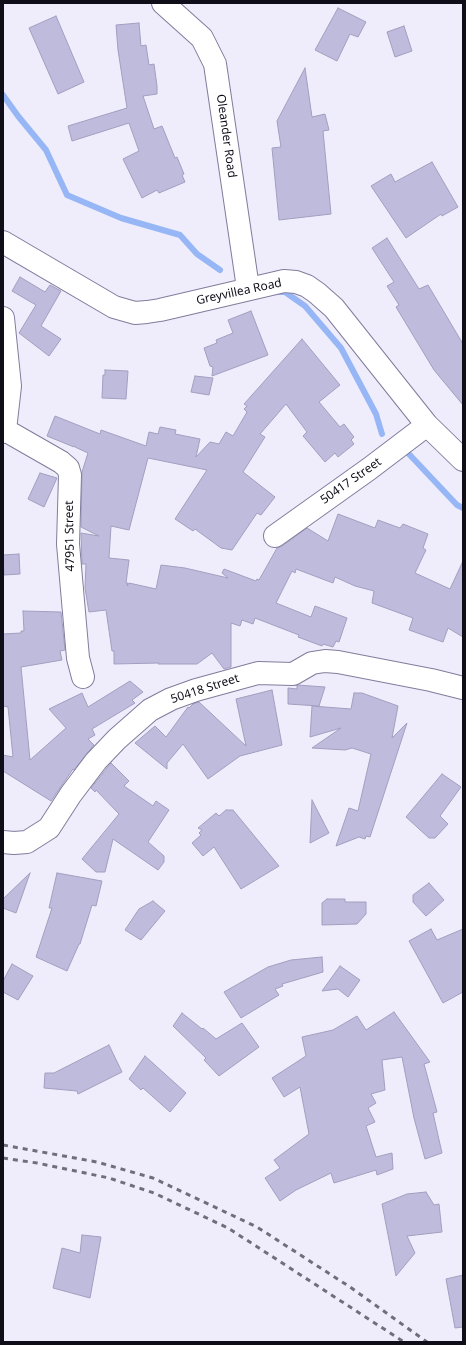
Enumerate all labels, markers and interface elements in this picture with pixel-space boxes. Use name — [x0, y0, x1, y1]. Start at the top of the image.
street label: Oleander Road — [213, 93, 239, 179]
street label: Greyvillea Road — [195, 276, 283, 308]
street label: 50417 Street — [318, 455, 384, 507]
street label: 47951 Street — [62, 500, 78, 572]
street label: 50418 Street — [169, 671, 241, 707]

